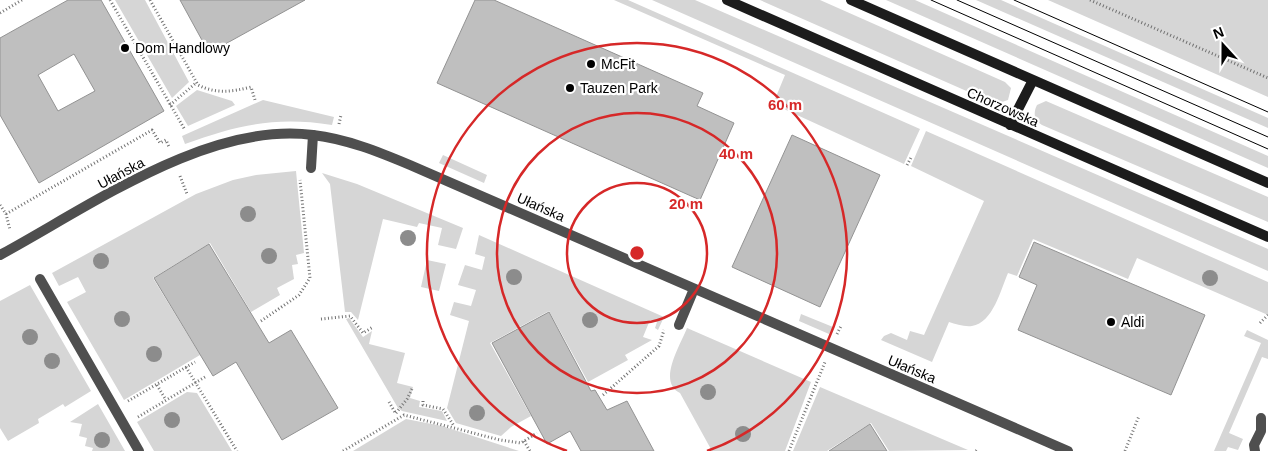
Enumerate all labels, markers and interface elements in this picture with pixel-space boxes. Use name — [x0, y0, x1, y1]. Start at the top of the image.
north arrow — [1198, 20, 1248, 70]
text: N — [1211, 24, 1226, 42]
place label: Dom Handlowy — [135, 40, 230, 56]
marker: Dom Handlowy — [119, 42, 131, 54]
place label: McFit — [601, 56, 635, 72]
marker: McFit — [585, 58, 597, 70]
place label: Tauzen Park — [580, 80, 659, 96]
marker: Tauzen Park — [564, 82, 576, 94]
street label: Chorzowska — [965, 84, 1042, 130]
text: 60 m — [768, 96, 802, 113]
text: 40 m — [719, 145, 753, 162]
street label: Ułańska — [95, 154, 147, 192]
street label: Ułańska — [515, 189, 568, 225]
text: 20 m — [669, 195, 703, 212]
centre of rings — [628, 244, 646, 262]
place label: Aldi — [1121, 314, 1144, 330]
marker: Aldi — [1105, 316, 1117, 328]
street label: Ułańska — [886, 352, 939, 386]

